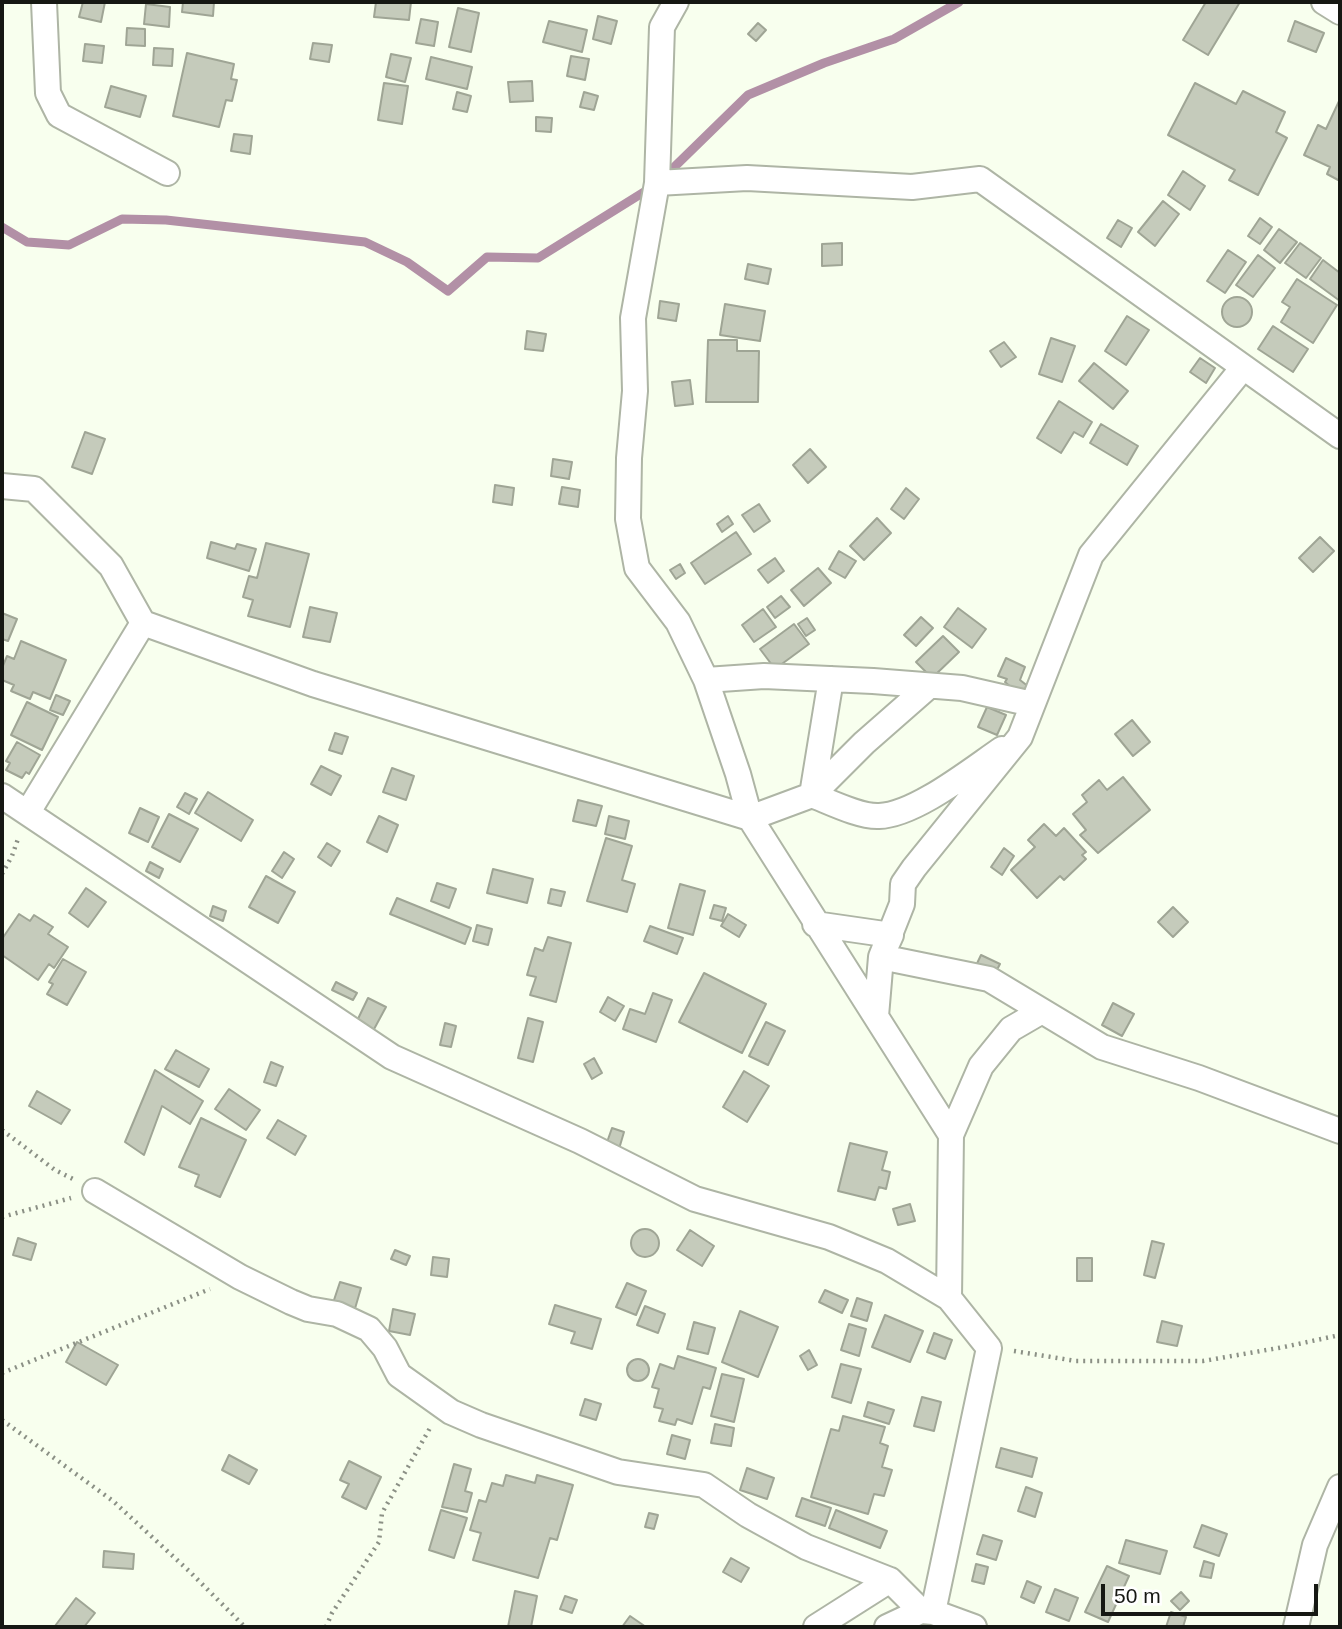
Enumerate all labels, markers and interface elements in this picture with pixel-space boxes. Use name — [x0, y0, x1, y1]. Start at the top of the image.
scale bar — [1104, 1570, 1321, 1614]
text: 50 m — [1114, 1584, 1161, 1607]

